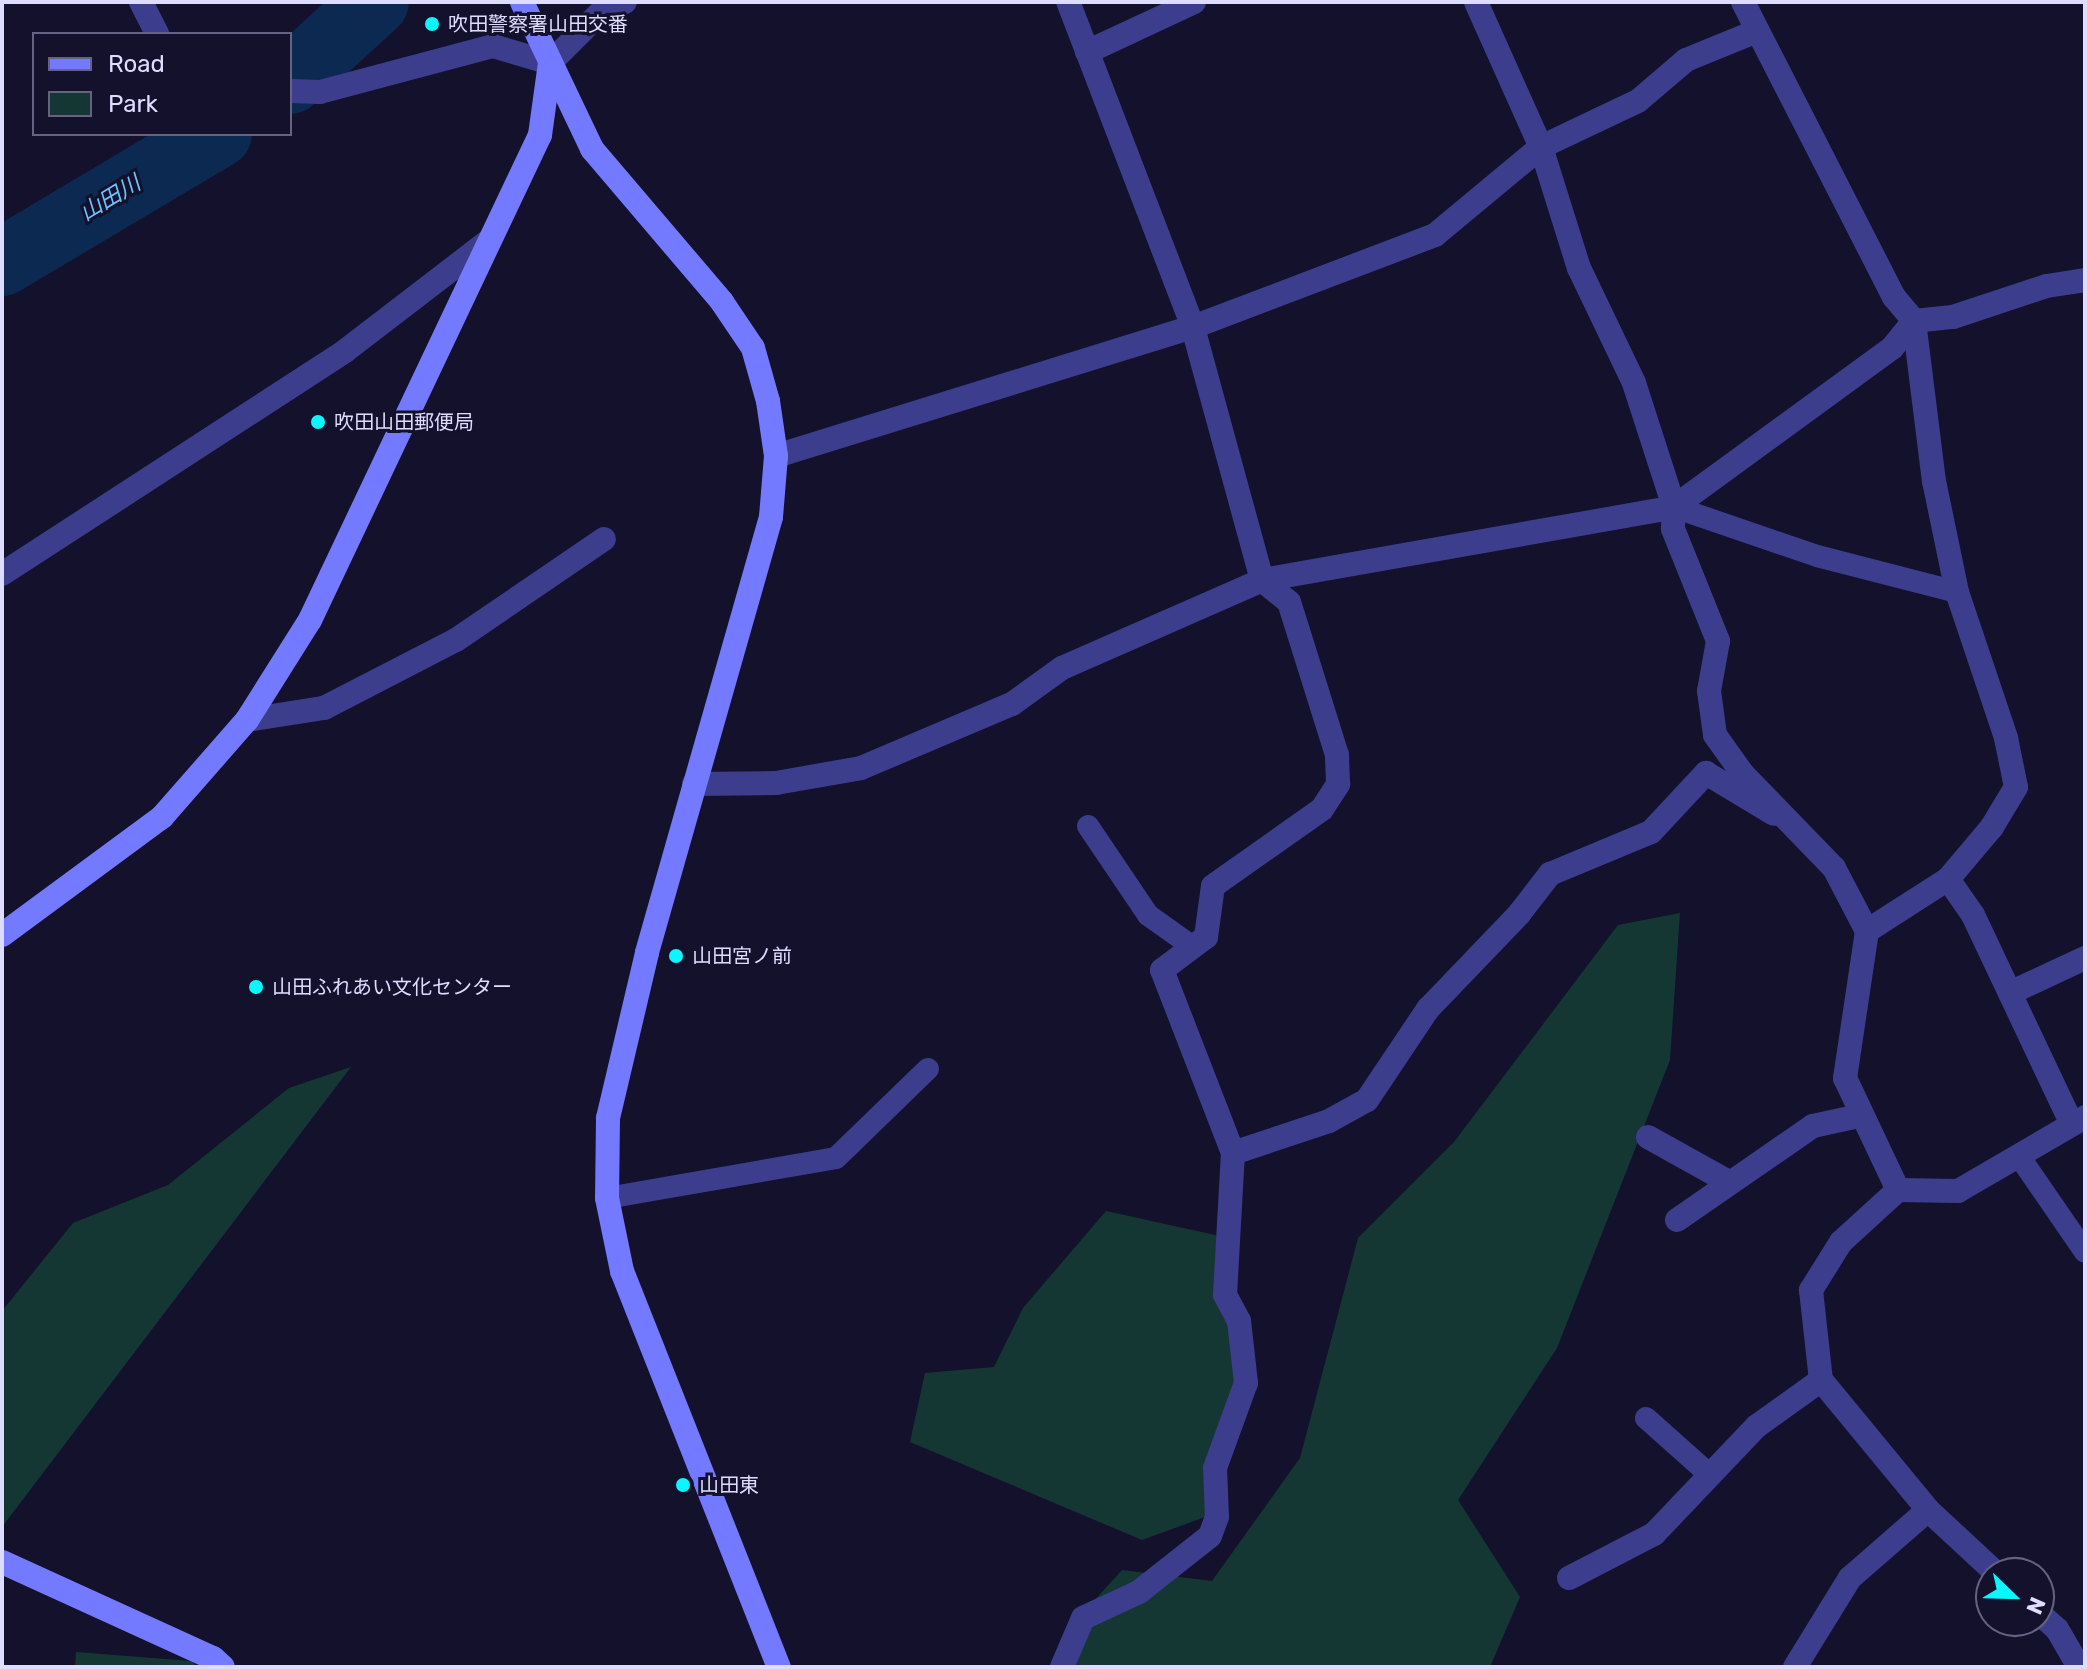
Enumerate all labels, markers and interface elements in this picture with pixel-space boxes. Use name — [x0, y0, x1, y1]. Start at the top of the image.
place label: 吹田警察署山田交番 — [448, 12, 628, 36]
marker: 吹田警察署山田交番 — [423, 15, 441, 33]
legend — [32, 32, 292, 136]
text: Road — [108, 50, 165, 78]
text: Park — [108, 90, 158, 118]
water label: 山田川 — [75, 170, 145, 226]
place label: 吹田山田郵便局 — [334, 410, 474, 434]
marker: 吹田山田郵便局 — [309, 413, 327, 431]
place label: 山田宮ノ前 — [692, 944, 792, 968]
marker: 山田宮ノ前 — [667, 947, 685, 965]
place label: 山田ふれあい文化センター — [272, 975, 512, 999]
marker: 山田ふれあい文化センター — [247, 978, 265, 996]
place label: 山田東 — [699, 1473, 759, 1497]
marker: 山田東 — [674, 1476, 692, 1494]
north arrow — [1975, 1557, 2055, 1637]
text: N — [2020, 1593, 2051, 1618]

